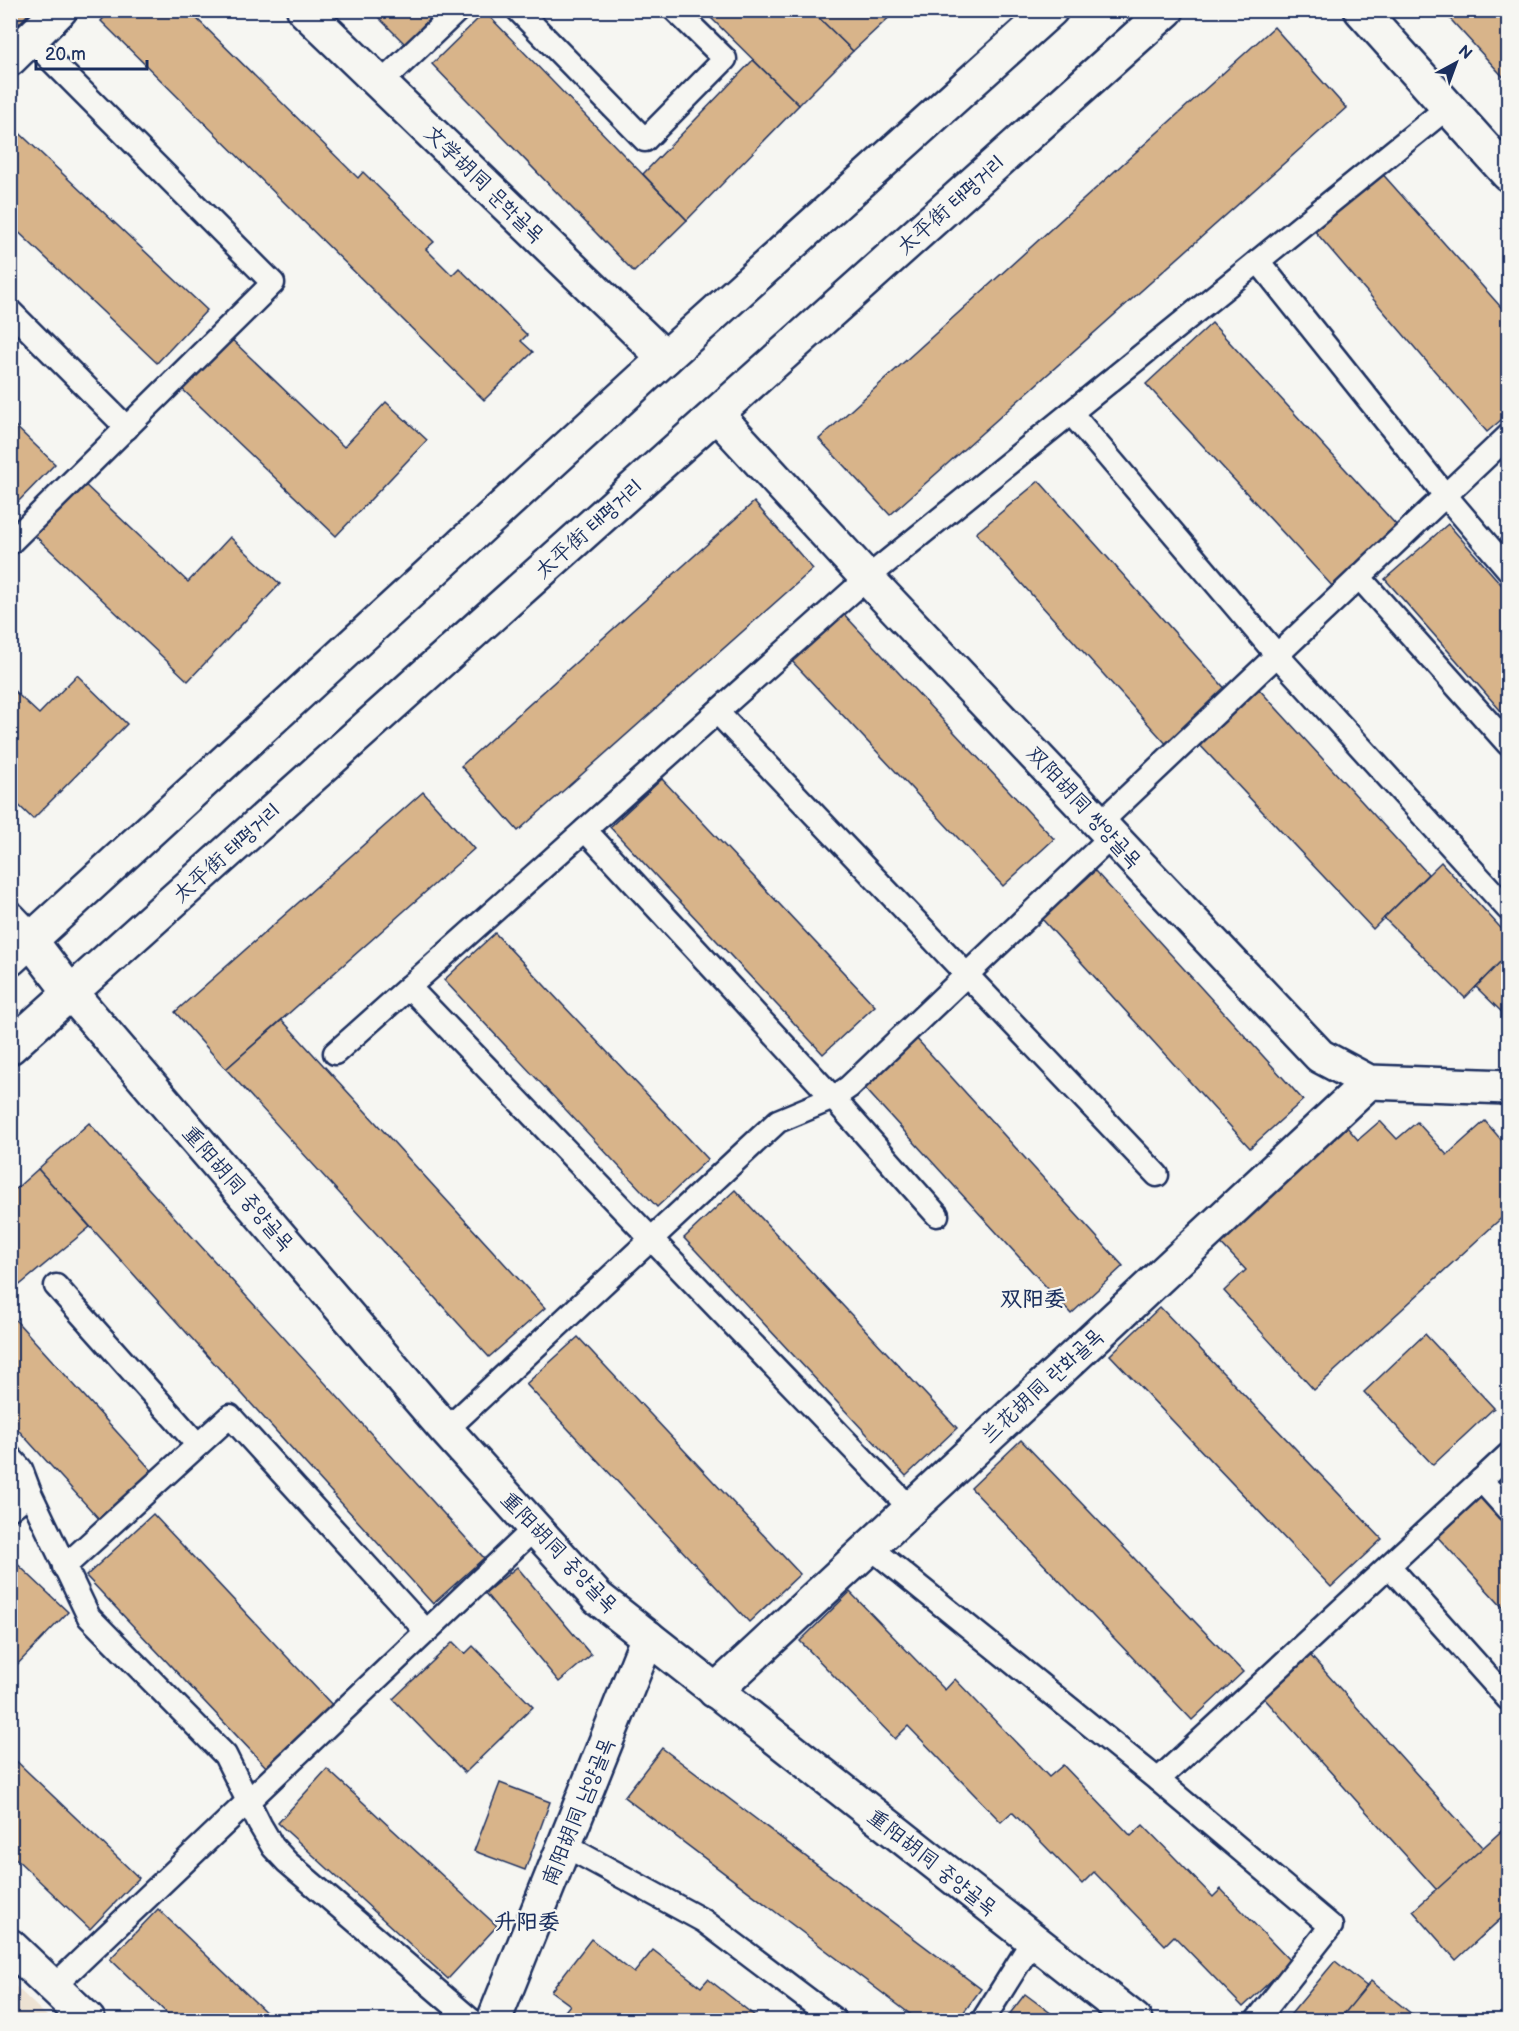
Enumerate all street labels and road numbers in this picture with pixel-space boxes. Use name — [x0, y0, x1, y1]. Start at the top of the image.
street label: 文学胡同 문학골목 — [419, 120, 549, 248]
street label: 太平街 태평거리 — [892, 150, 1010, 260]
street label: 太平街 태평거리 — [530, 474, 648, 584]
street label: 双阳胡同 쌍양골목 — [1021, 741, 1147, 873]
street label: 太平街 태평거리 — [168, 798, 286, 908]
street label: 重阳胡同 중양골목 — [177, 1120, 299, 1256]
street label: 兰花胡同 란화골목 — [976, 1323, 1108, 1449]
street label: 重阳胡同 중양골목 — [495, 1487, 623, 1617]
street label: 南阳胡同 남양골목 — [537, 1734, 619, 1890]
street label: 重阳胡同 중양골목 — [862, 1804, 1002, 1920]

